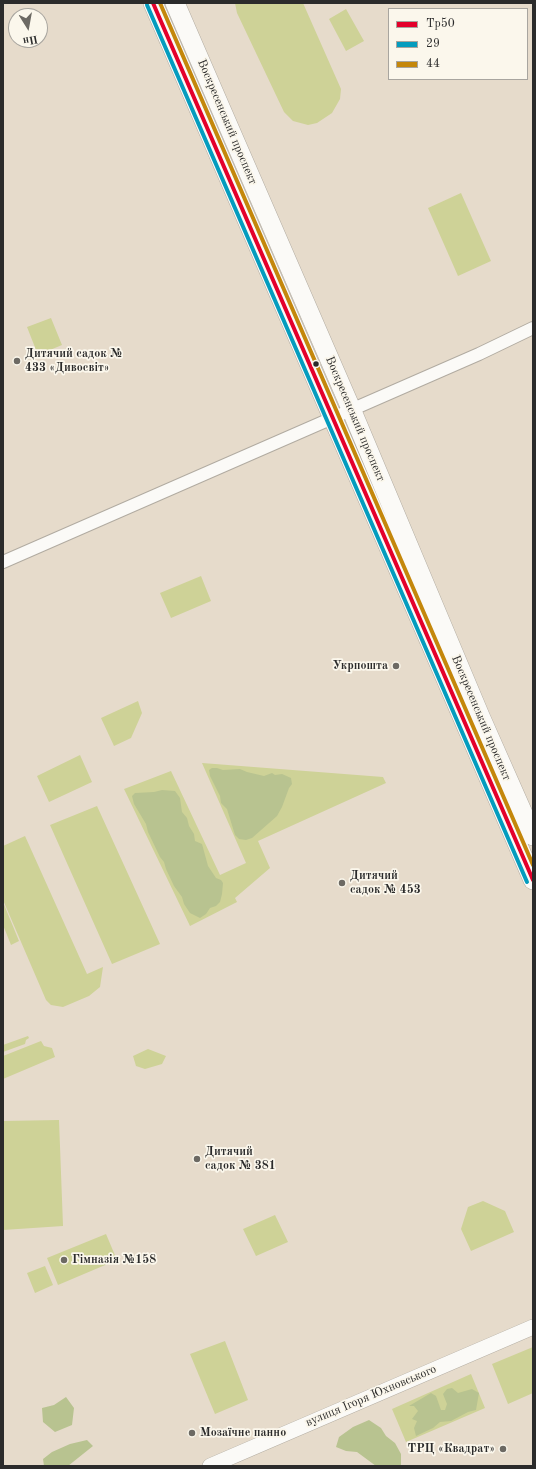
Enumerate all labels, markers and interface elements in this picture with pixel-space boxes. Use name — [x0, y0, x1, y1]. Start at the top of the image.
north arrow — [8, 8, 48, 48]
legend — [388, 8, 528, 80]
text: Тр50 — [426, 18, 455, 30]
text: Пн — [22, 32, 39, 46]
text: 29 — [426, 38, 440, 50]
street label: Воскресенський проспект — [194, 57, 260, 187]
text: 44 — [426, 58, 440, 70]
place label: Дитячий садок № 433 «Дивосвіт» — [25, 347, 123, 375]
street label: Воскресенський проспект — [322, 354, 388, 484]
marker: Дитячий садок № 433 «Дивосвіт» — [12, 356, 22, 366]
unlabelled marker — [311, 359, 321, 369]
street label: Воскресенський проспект — [448, 653, 514, 783]
place label: Укрпошта — [333, 659, 388, 673]
marker: Укрпошта — [391, 661, 401, 671]
place label: Дитячий садок № 453 — [350, 869, 421, 897]
marker: Дитячий садок № 453 — [337, 878, 347, 888]
place label: Дитячий садок № 381 — [205, 1145, 276, 1173]
marker: Дитячий садок № 381 — [192, 1154, 202, 1164]
place label: Гімназія №158 — [72, 1253, 156, 1267]
marker: Гімназія №158 — [59, 1255, 69, 1265]
street label: вулиця Ігоря Юхновського — [304, 1362, 438, 1430]
place label: Мозаїчне панно — [200, 1426, 286, 1440]
marker: Мозаїчне панно — [187, 1428, 197, 1438]
place label: ТРЦ «Квадрат» — [408, 1442, 495, 1456]
marker: ТРЦ «Квадрат» — [498, 1444, 508, 1454]

